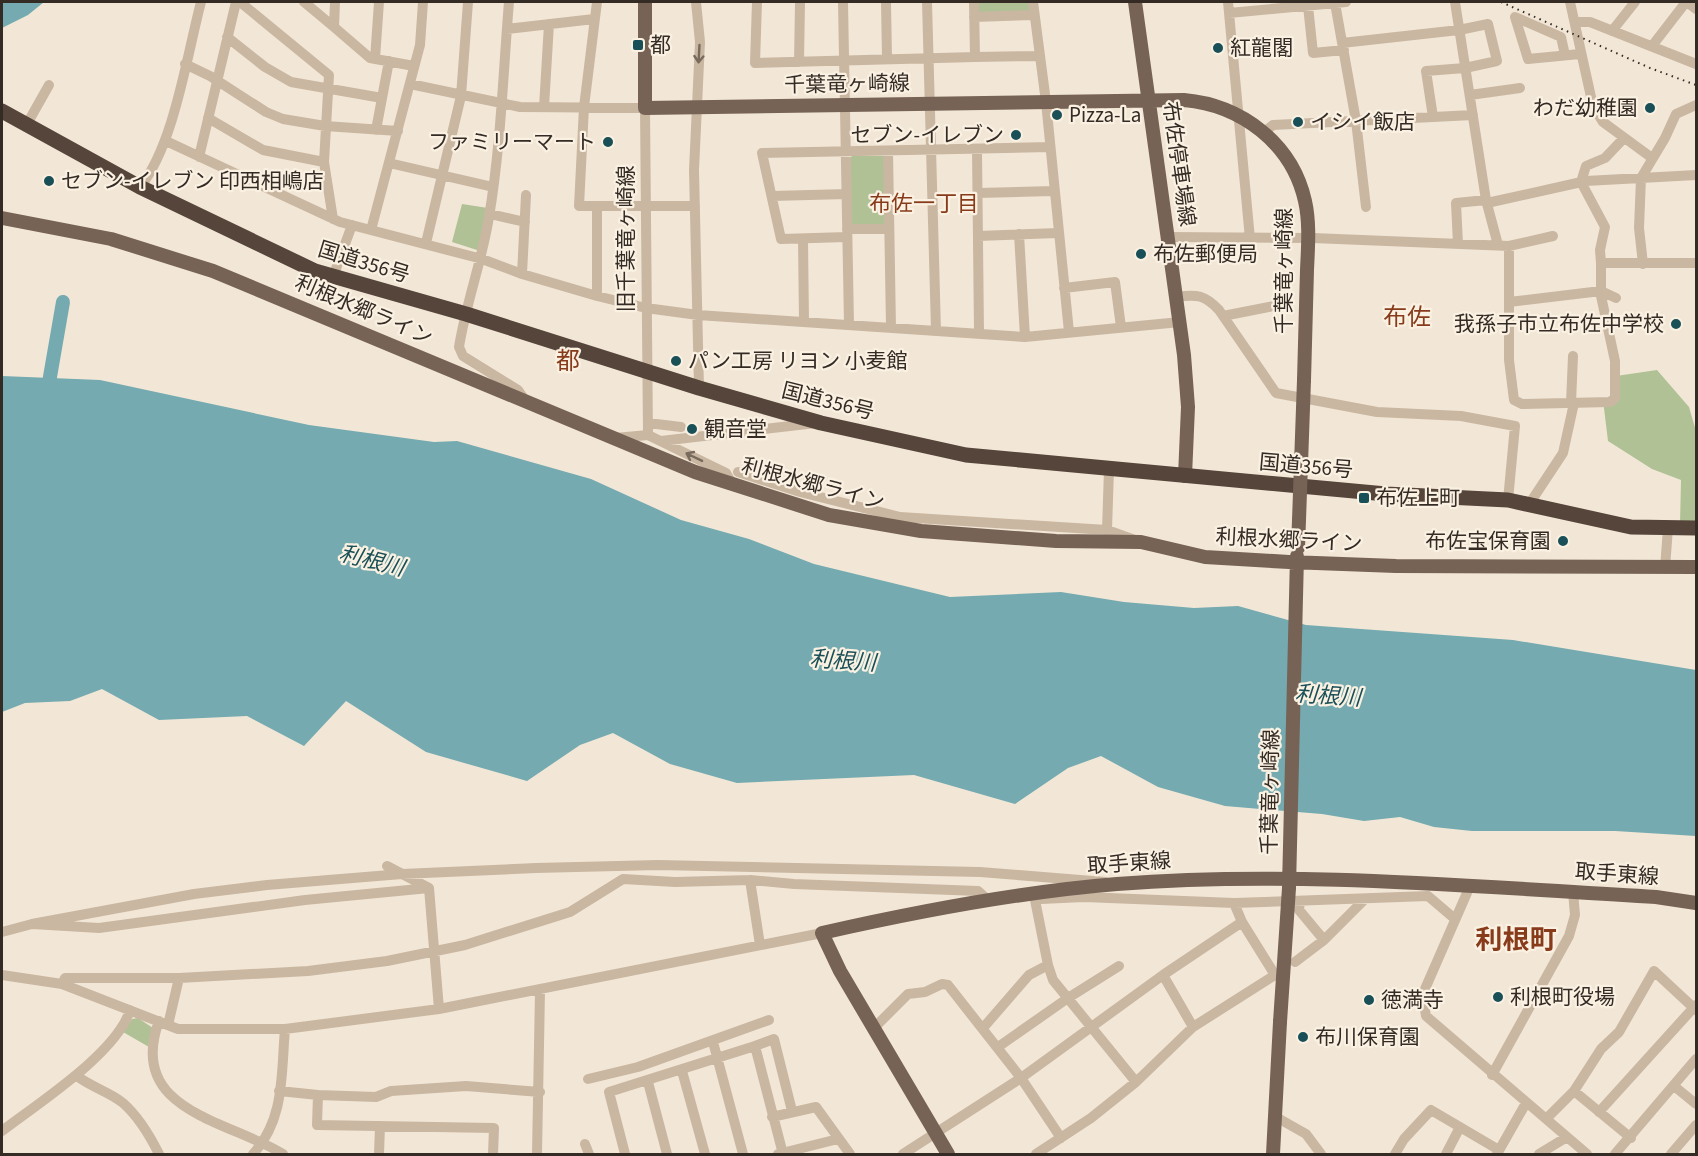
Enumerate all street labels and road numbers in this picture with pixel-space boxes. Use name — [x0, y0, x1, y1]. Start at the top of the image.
street label: 千葉竜ヶ崎線 — [784, 68, 910, 100]
street label: 布佐停車場線 — [1155, 100, 1203, 228]
street label: 旧千葉竜ヶ崎線 — [611, 166, 641, 313]
street label: 千葉竜ヶ崎線 — [1269, 208, 1299, 334]
street label: 国道356号 — [315, 234, 413, 290]
street label: 利根水郷ライン — [290, 267, 438, 353]
street label: 国道356号 — [779, 375, 877, 427]
street label: 国道356号 — [1258, 447, 1354, 485]
street label: 利根水郷ライン — [738, 450, 888, 518]
street label: 利根水郷ライン — [1215, 521, 1363, 559]
street label: 千葉竜ヶ崎線 — [1254, 729, 1286, 855]
street label: 取手東線 — [1086, 845, 1172, 881]
street label: 取手東線 — [1574, 856, 1660, 892]

